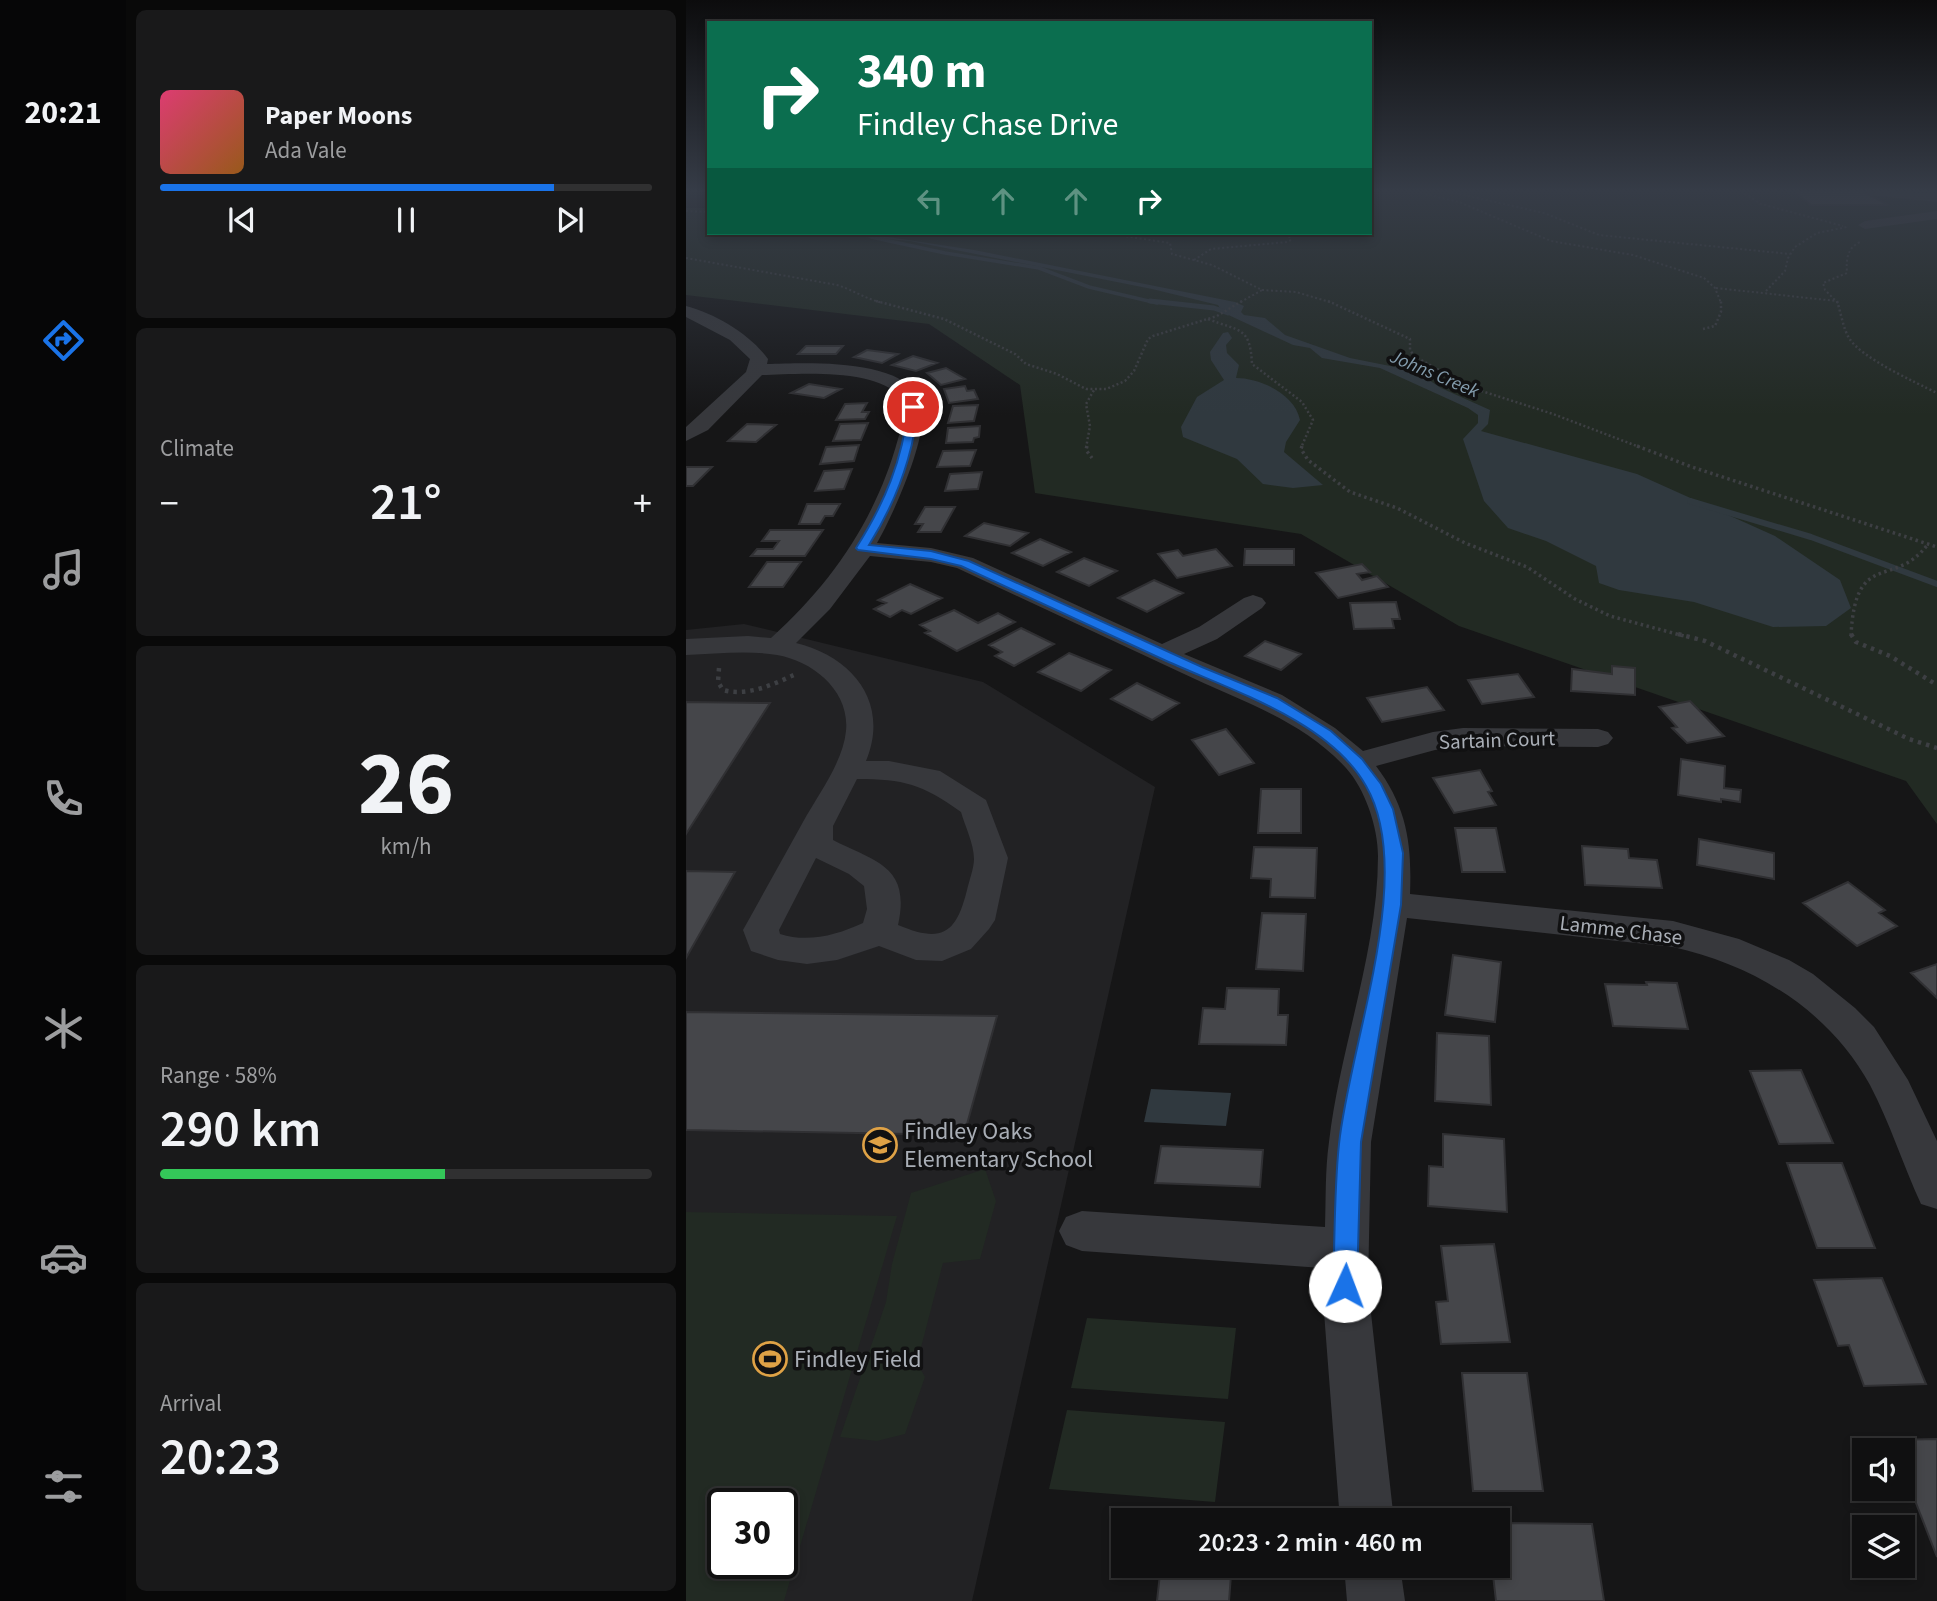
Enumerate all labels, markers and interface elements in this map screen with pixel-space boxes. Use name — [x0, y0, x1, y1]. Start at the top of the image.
text: 340 m — [857, 37, 986, 107]
icon: right — [742, 49, 833, 140]
text: 20:21 — [24, 90, 102, 136]
text: Paper Moons — [265, 97, 412, 134]
text: Findley Chase Drive — [857, 102, 1118, 148]
text: Ada Vale — [265, 134, 347, 167]
icon: left — [911, 182, 949, 220]
icon: ahead — [984, 182, 1022, 220]
icon: ahead — [1057, 182, 1095, 220]
icon: right — [1130, 182, 1168, 220]
icon: previous — [223, 201, 261, 239]
icon: pause — [387, 201, 425, 239]
icon: next — [551, 201, 589, 239]
icon: directions — [39, 316, 88, 365]
water label: Johns Creek — [1385, 343, 1484, 406]
pin — [883, 377, 943, 437]
icon: arrive — [894, 388, 932, 426]
text: Climate — [160, 432, 234, 465]
text: 21° — [370, 466, 442, 540]
text: − — [160, 477, 179, 531]
text: + — [633, 477, 652, 531]
icon: music — [39, 545, 88, 594]
text: 26 — [358, 720, 454, 849]
street label: Sartain Court — [1438, 723, 1556, 757]
icon: phone — [39, 774, 88, 823]
text: km/h — [380, 830, 432, 863]
street label: Lamme Chase — [1558, 908, 1684, 952]
icon: climate — [39, 1004, 88, 1053]
text: Range · 58% — [160, 1059, 277, 1092]
text: 290 km — [160, 1093, 321, 1167]
place label: Findley Oaks Elementary School — [904, 1114, 1093, 1177]
school or university icon: Findley Oaks Elementary School — [861, 1126, 899, 1164]
icon: car — [39, 1233, 88, 1282]
position arrow — [1308, 1249, 1382, 1323]
sports icon: Findley Field — [751, 1340, 789, 1378]
place label: Findley Field — [794, 1342, 921, 1377]
text: Arrival — [160, 1387, 222, 1420]
text: 20:23 — [160, 1421, 281, 1495]
map controls — [1852, 1438, 1915, 1578]
button: sound — [1852, 1438, 1915, 1501]
icon: filters — [39, 1462, 88, 1511]
speed limit sign: 30 — [707, 1488, 798, 1579]
button: layers — [1852, 1515, 1915, 1578]
text: 20:23 · 2 min · 460 m — [1198, 1524, 1423, 1561]

